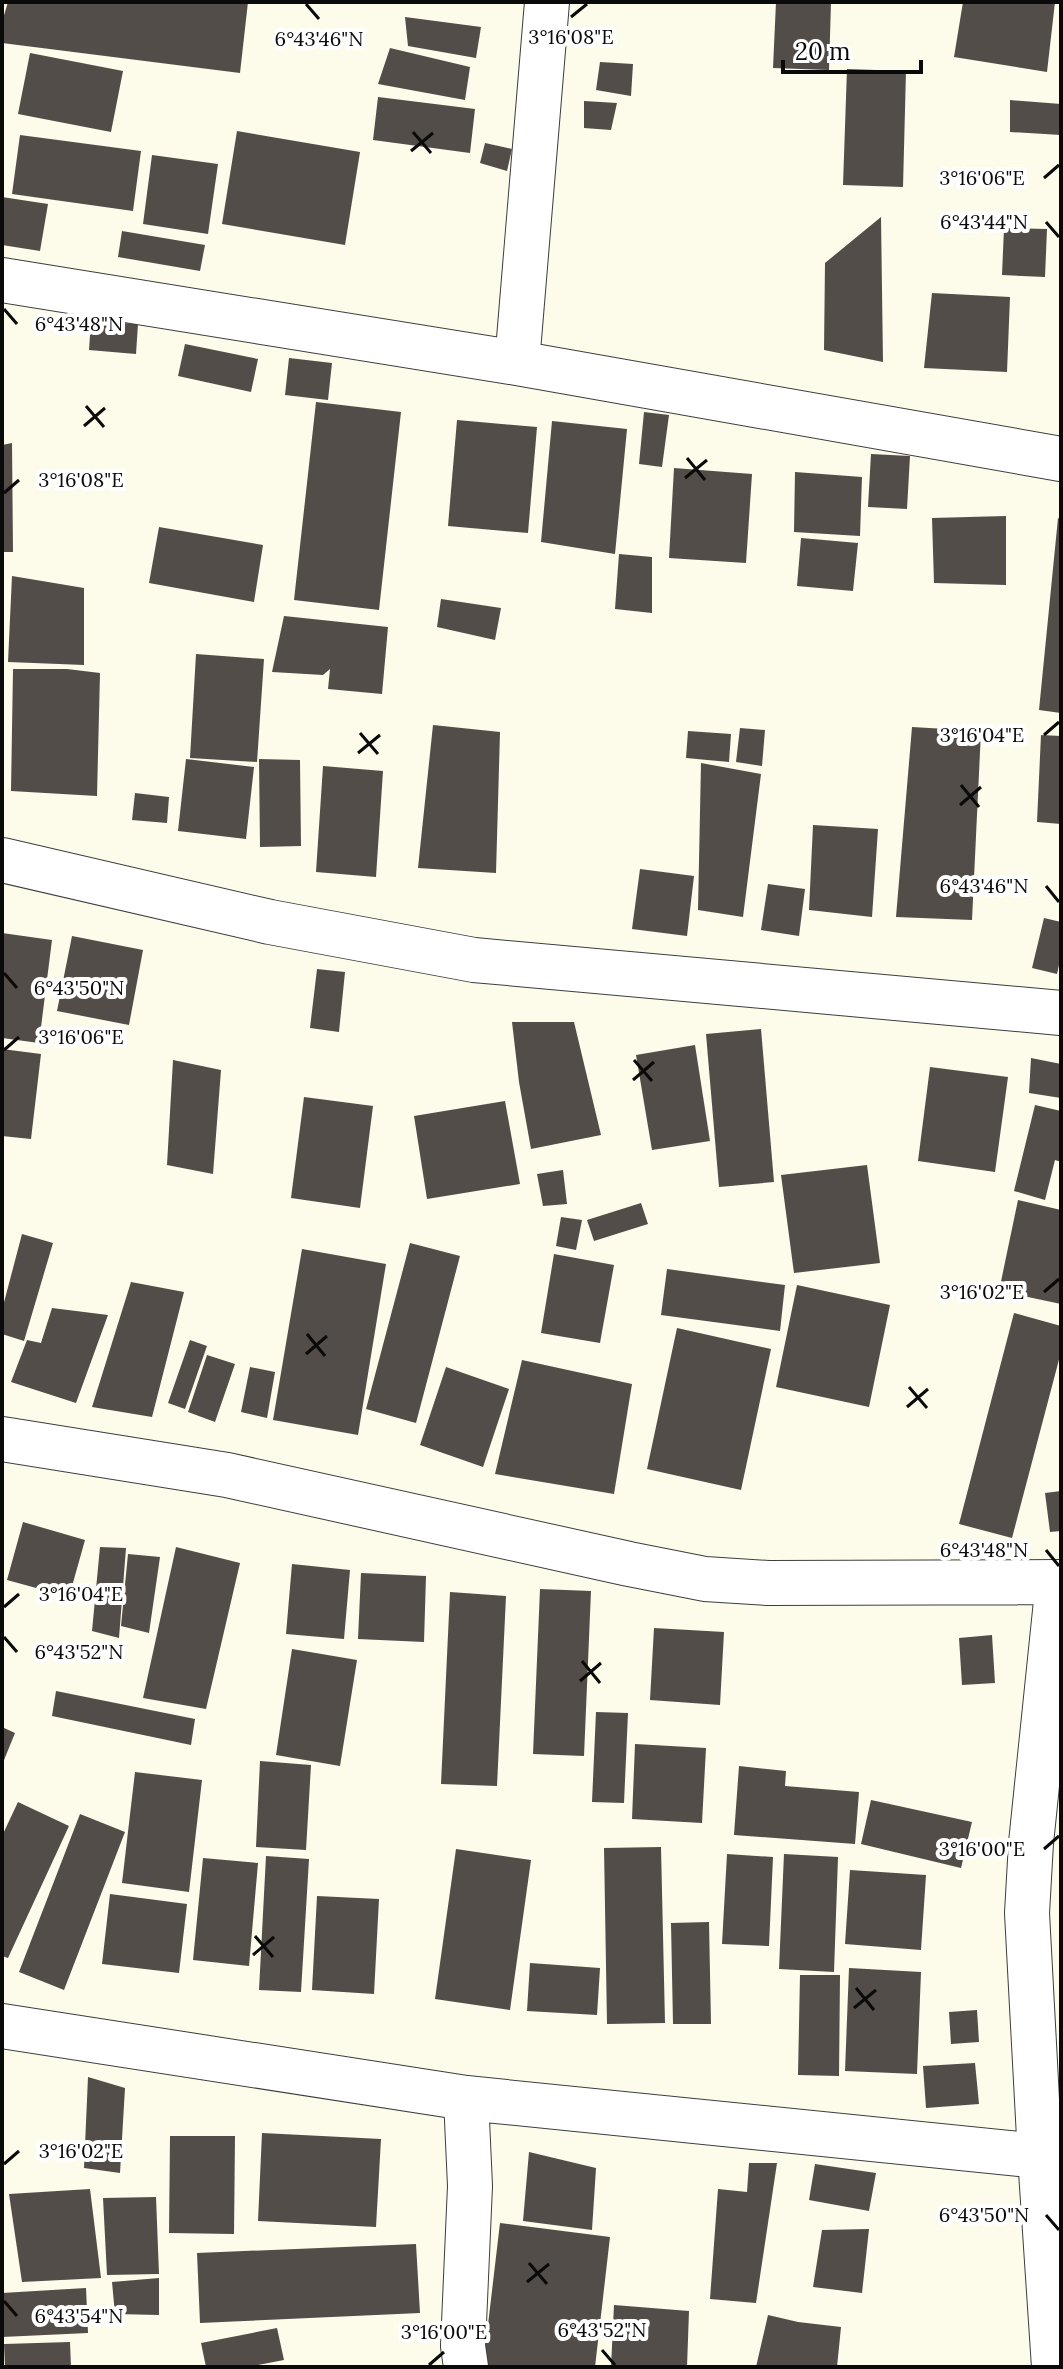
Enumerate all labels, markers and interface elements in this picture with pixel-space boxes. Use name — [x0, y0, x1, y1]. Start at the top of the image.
text: 3°16'08"E — [528, 24, 614, 49]
scale bar — [783, 24, 921, 74]
text: 6°43'46"N — [275, 26, 363, 51]
text: 20 m — [795, 36, 851, 67]
text: 3°16'06"E — [939, 165, 1025, 190]
text: 6°43'44"N — [940, 209, 1028, 234]
text: 6°43'48"N — [35, 311, 123, 336]
text: 3°16'08"E — [38, 467, 124, 492]
text: 3°16'04"E — [940, 722, 1024, 747]
text: 6°43'46"N — [940, 873, 1028, 898]
text: 6°43'50"N — [34, 975, 124, 1000]
text: 3°16'06"E — [38, 1024, 124, 1049]
text: 3°16'02"E — [940, 1279, 1024, 1304]
text: 6°43'48"N — [940, 1537, 1028, 1562]
text: 3°16'04"E — [39, 1581, 123, 1606]
text: 6°43'52"N — [35, 1639, 123, 1664]
text: 3°16'00"E — [939, 1836, 1025, 1861]
text: 3°16'02"E — [39, 2138, 123, 2163]
text: 6°43'50"N — [939, 2202, 1029, 2227]
text: 6°43'54"N — [35, 2303, 123, 2328]
text: 6°43'52"N — [558, 2317, 646, 2342]
text: 3°16'00"E — [401, 2319, 487, 2344]

